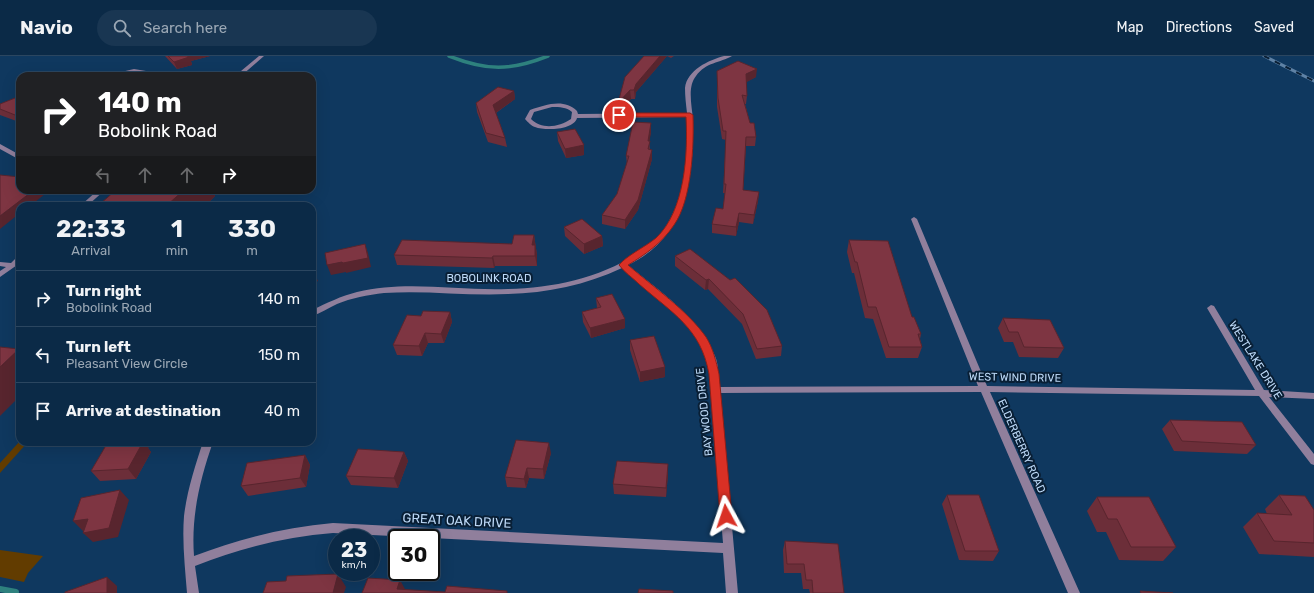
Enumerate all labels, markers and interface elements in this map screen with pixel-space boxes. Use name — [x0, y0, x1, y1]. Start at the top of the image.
search box — [97, 10, 377, 46]
text: Navio — [20, 16, 73, 39]
icon: search — [111, 17, 133, 39]
text: Search here — [143, 19, 227, 37]
text: Map — [1117, 19, 1144, 36]
text: Directions — [1166, 19, 1232, 36]
text: Saved — [1254, 19, 1294, 36]
text: 140 m — [98, 86, 182, 119]
icon: right — [32, 88, 84, 140]
pin — [602, 98, 636, 132]
icon: arrive — [608, 104, 630, 126]
text: Bobolink Road — [98, 120, 217, 142]
icon: left — [92, 164, 114, 186]
icon: ahead — [134, 164, 156, 186]
icon: ahead — [176, 164, 198, 186]
icon: right — [218, 164, 240, 186]
text: 22:33 — [56, 215, 126, 243]
text: 1 — [171, 215, 183, 243]
text: 330 — [228, 215, 276, 243]
text: Arrival — [71, 243, 110, 258]
text: min — [166, 243, 188, 258]
text: m — [246, 243, 258, 258]
street label: BOBOLINK ROAD — [446, 272, 532, 285]
text: Turn right — [66, 282, 141, 300]
icon: right — [32, 288, 54, 310]
text: 140 m — [258, 290, 300, 308]
text: Bobolink Road — [66, 300, 152, 315]
street label: WESTLAKE DRIVE — [1226, 319, 1285, 402]
text: Turn left — [66, 338, 131, 356]
icon: left — [32, 344, 54, 366]
text: 150 m — [258, 346, 300, 364]
text: Pleasant View Circle — [66, 356, 188, 371]
street label: BAY WOOD DRIVE — [693, 367, 716, 457]
street label: WEST WIND DRIVE — [969, 370, 1062, 385]
street label: ELDERBERRY ROAD — [995, 397, 1048, 495]
icon: arrive — [32, 400, 54, 422]
text: Arrive at destination — [66, 402, 221, 420]
text: 40 m — [264, 402, 300, 420]
position arrow — [705, 495, 747, 537]
street label: GREAT OAK DRIVE — [402, 510, 512, 531]
speed limit sign: 30 — [388, 529, 440, 581]
text: 23 — [341, 538, 367, 562]
text: km/h — [342, 559, 366, 571]

